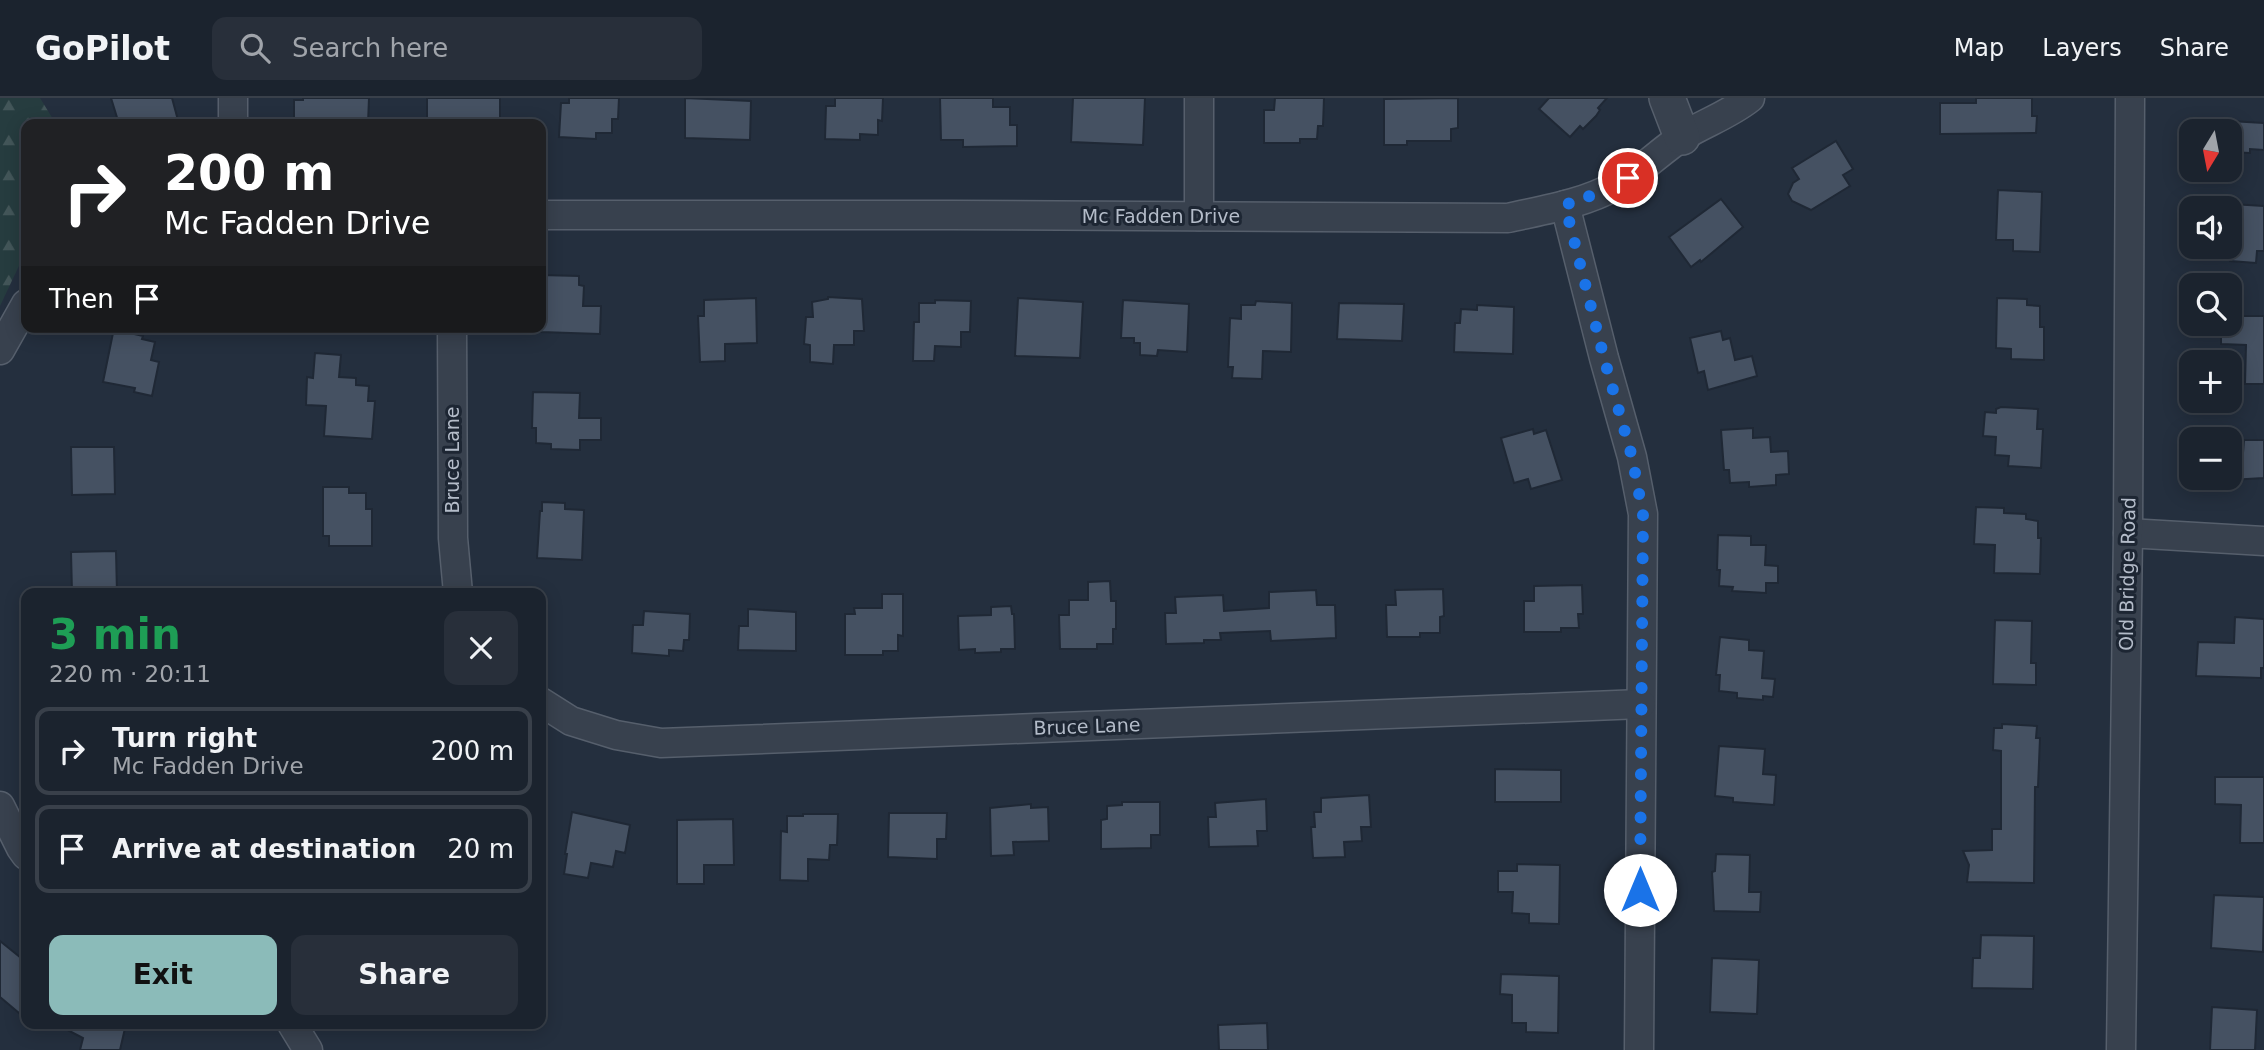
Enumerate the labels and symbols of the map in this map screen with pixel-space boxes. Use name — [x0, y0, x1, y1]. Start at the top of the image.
north arrow — [2179, 119, 2242, 182]
pin — [1598, 148, 1658, 208]
street label: Mc Fadden Drive — [1082, 205, 1240, 227]
street label: Bruce Lane — [441, 406, 463, 514]
street label: Old Bridge Road — [2115, 497, 2139, 651]
street label: Bruce Lane — [1033, 713, 1141, 739]
position arrow — [1603, 853, 1677, 927]

